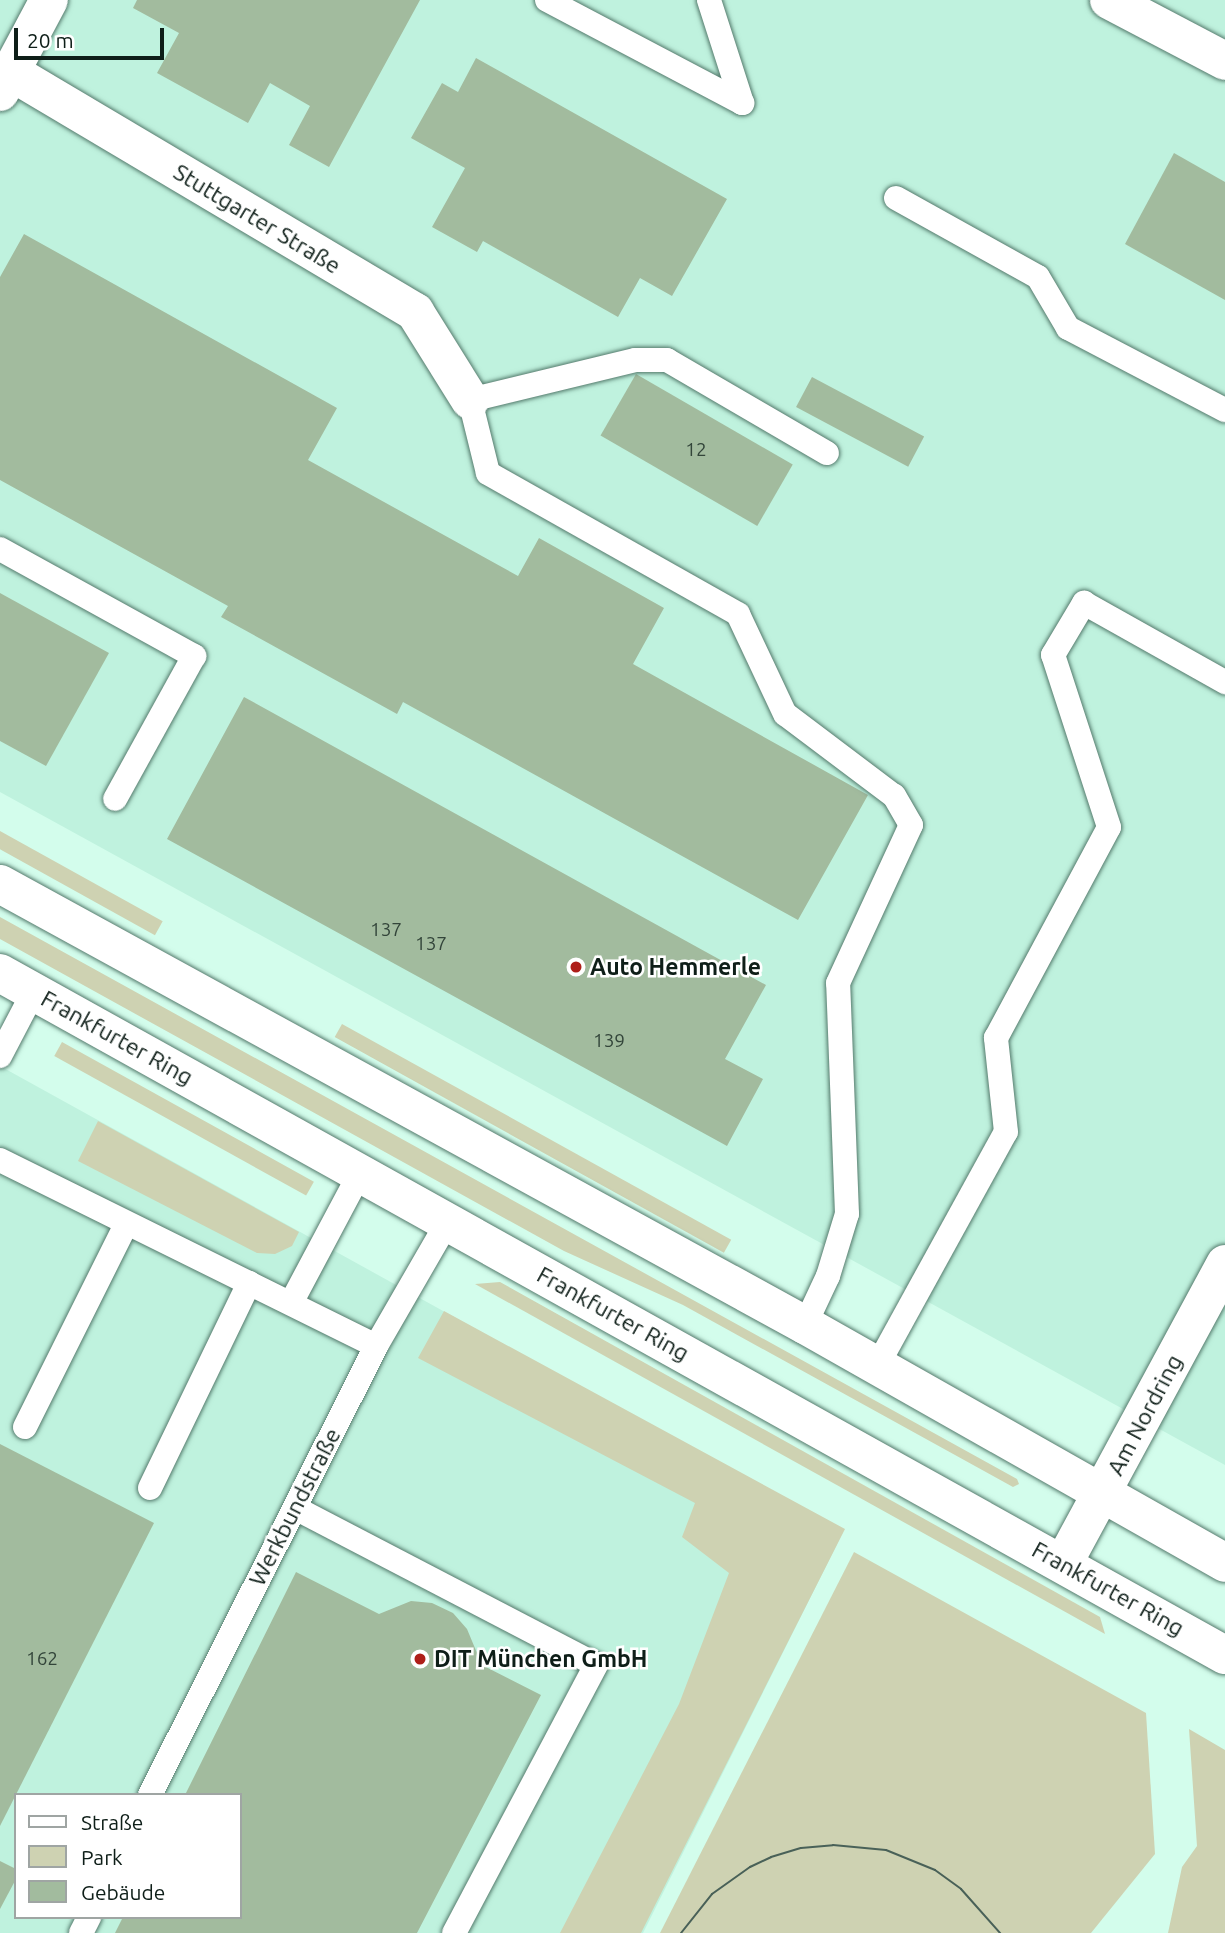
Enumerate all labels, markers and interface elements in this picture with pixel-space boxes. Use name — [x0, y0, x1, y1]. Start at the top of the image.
scale bar — [18, 14, 168, 58]
text: 20 m — [27, 28, 74, 52]
street label: Stuttgarter Straße — [169, 158, 345, 280]
house number: 12 — [685, 439, 707, 461]
house number: 137 — [370, 919, 402, 941]
house number: 137 — [415, 933, 447, 955]
place label: Auto Hemmerle — [590, 953, 761, 981]
marker: Auto Hemmerle — [568, 959, 584, 975]
street label: Frankfurter Ring — [36, 985, 198, 1091]
house number: 139 — [593, 1030, 625, 1052]
street label: Frankfurter Ring — [532, 1261, 694, 1367]
street label: Am Nordring — [1102, 1350, 1188, 1480]
street label: Werkbundstraße — [243, 1424, 347, 1590]
street label: Frankfurter Ring — [1027, 1536, 1189, 1642]
place label: DIT München GmbH — [434, 1645, 647, 1673]
house number: 162 — [26, 1648, 58, 1670]
marker: DIT München GmbH — [412, 1651, 428, 1667]
legend — [14, 1793, 242, 1919]
text: Straße — [81, 1810, 143, 1834]
text: Park — [81, 1845, 123, 1869]
text: Gebäude — [81, 1880, 165, 1904]

